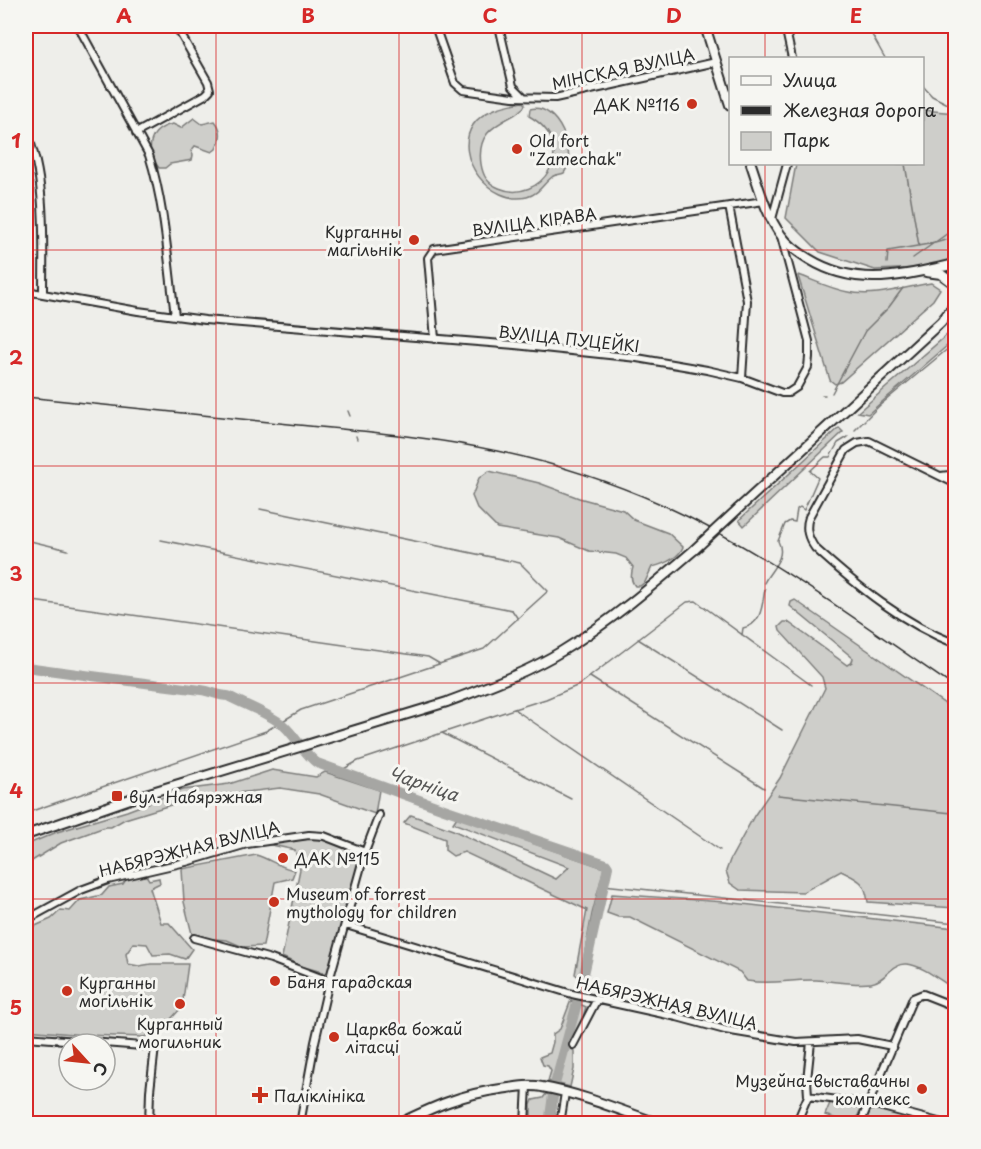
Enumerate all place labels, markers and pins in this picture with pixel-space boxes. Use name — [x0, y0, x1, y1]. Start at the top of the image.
place label: ДАК №116 — [593, 92, 680, 116]
marker: ДАК №116 — [685, 97, 699, 111]
place label: Old fort "Zamechak" — [529, 128, 622, 170]
marker: Old fort "Zamechak" — [510, 142, 524, 156]
place label: Курганны магільнік — [325, 219, 402, 261]
marker: Курганны магільнік — [407, 233, 421, 247]
place label: вул. Набярэжная — [129, 784, 263, 808]
marker: вул. Набярэжная — [110, 789, 124, 803]
place label: ДАК №115 — [294, 846, 380, 870]
marker: ДАК №115 — [276, 851, 290, 865]
place label: Museum of forrest mythology for children — [286, 881, 457, 923]
marker: Museum of forrest mythology for children — [267, 895, 281, 909]
place label: Баня гарадская — [287, 969, 413, 993]
place label: Курганны могільнік — [79, 970, 156, 1012]
marker: Баня гарадская — [268, 974, 282, 988]
marker: Курганны могільнік — [60, 984, 74, 998]
marker: Курганный могильник — [173, 997, 187, 1011]
place label: Курганный могильник — [137, 1011, 223, 1053]
place label: Царква божай літасці — [345, 1016, 462, 1058]
marker: Царква божай літасці — [327, 1030, 341, 1044]
place label: Музейна-выставачны комплекс — [735, 1068, 910, 1110]
marker: Музейна-выставачны комплекс — [915, 1082, 929, 1096]
place label: Паліклініка — [274, 1083, 365, 1107]
marker: Паліклініка — [251, 1086, 269, 1104]

